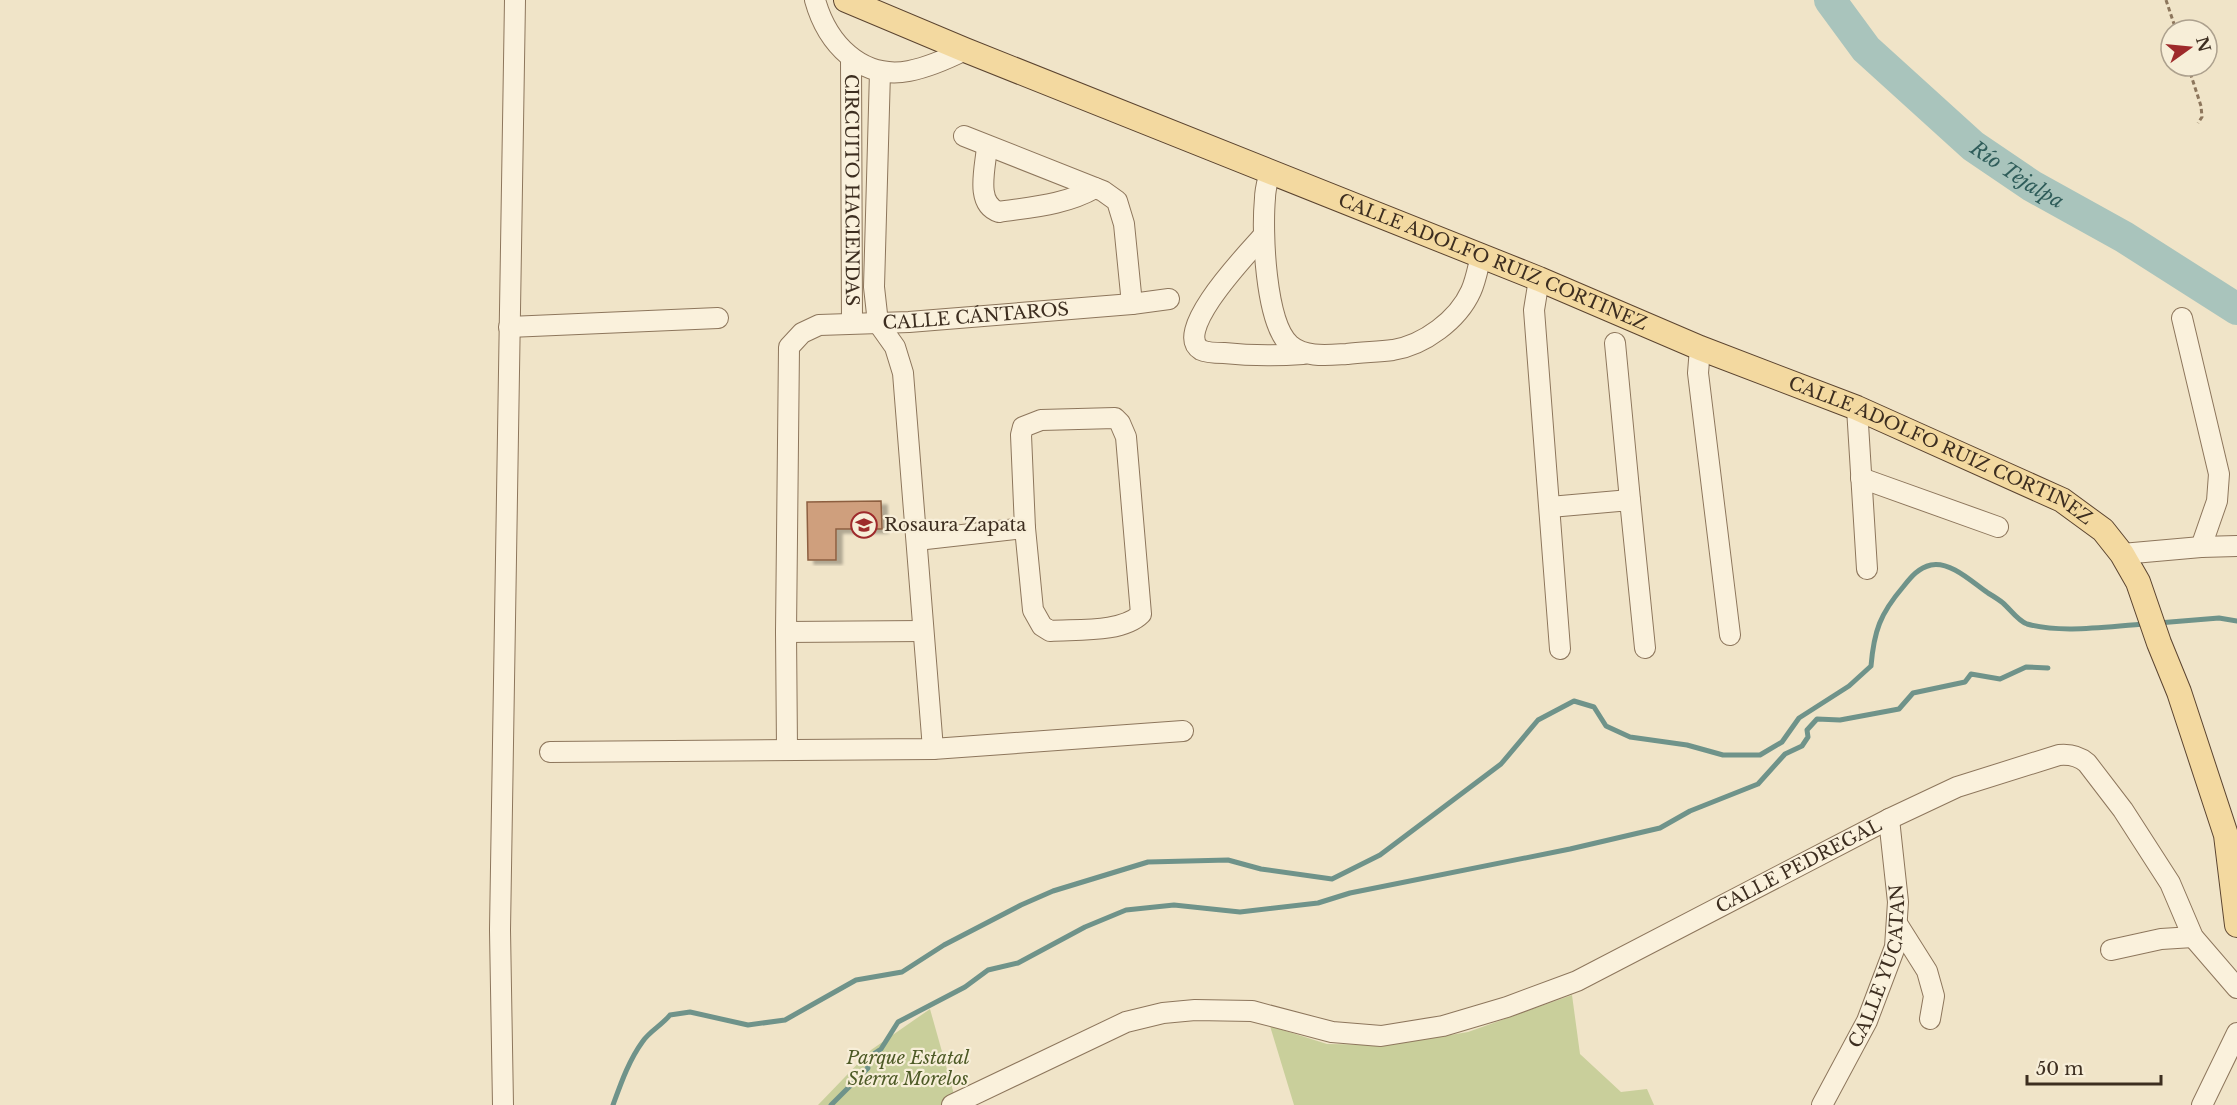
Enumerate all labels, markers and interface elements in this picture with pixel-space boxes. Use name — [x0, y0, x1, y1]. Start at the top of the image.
north arrow — [2159, 18, 2219, 78]
text: N — [2192, 34, 2215, 54]
street label: CIRCUITO HACIENDAS — [840, 74, 863, 306]
water label: Río Tejalpa — [1965, 135, 2068, 213]
street label: CALLE ADOLFO RUIZ CORTINEZ — [1335, 189, 1651, 335]
street label: CALLE CÁNTAROS — [882, 298, 1070, 334]
street label: CALLE ADOLFO RUIZ CORTINEZ — [1786, 372, 2097, 530]
school or university icon: Rosaura Zapata — [849, 510, 879, 540]
place label: Rosaura Zapata — [884, 514, 1026, 536]
street label: CALLE PEDREGAL — [1712, 814, 1885, 918]
street label: CALLE YUCATAN — [1844, 883, 1909, 1052]
park label: Parque Estatal Sierra Morelos — [846, 1047, 970, 1090]
scale bar — [2027, 1048, 2160, 1086]
text: 50 m — [2036, 1058, 2084, 1080]

